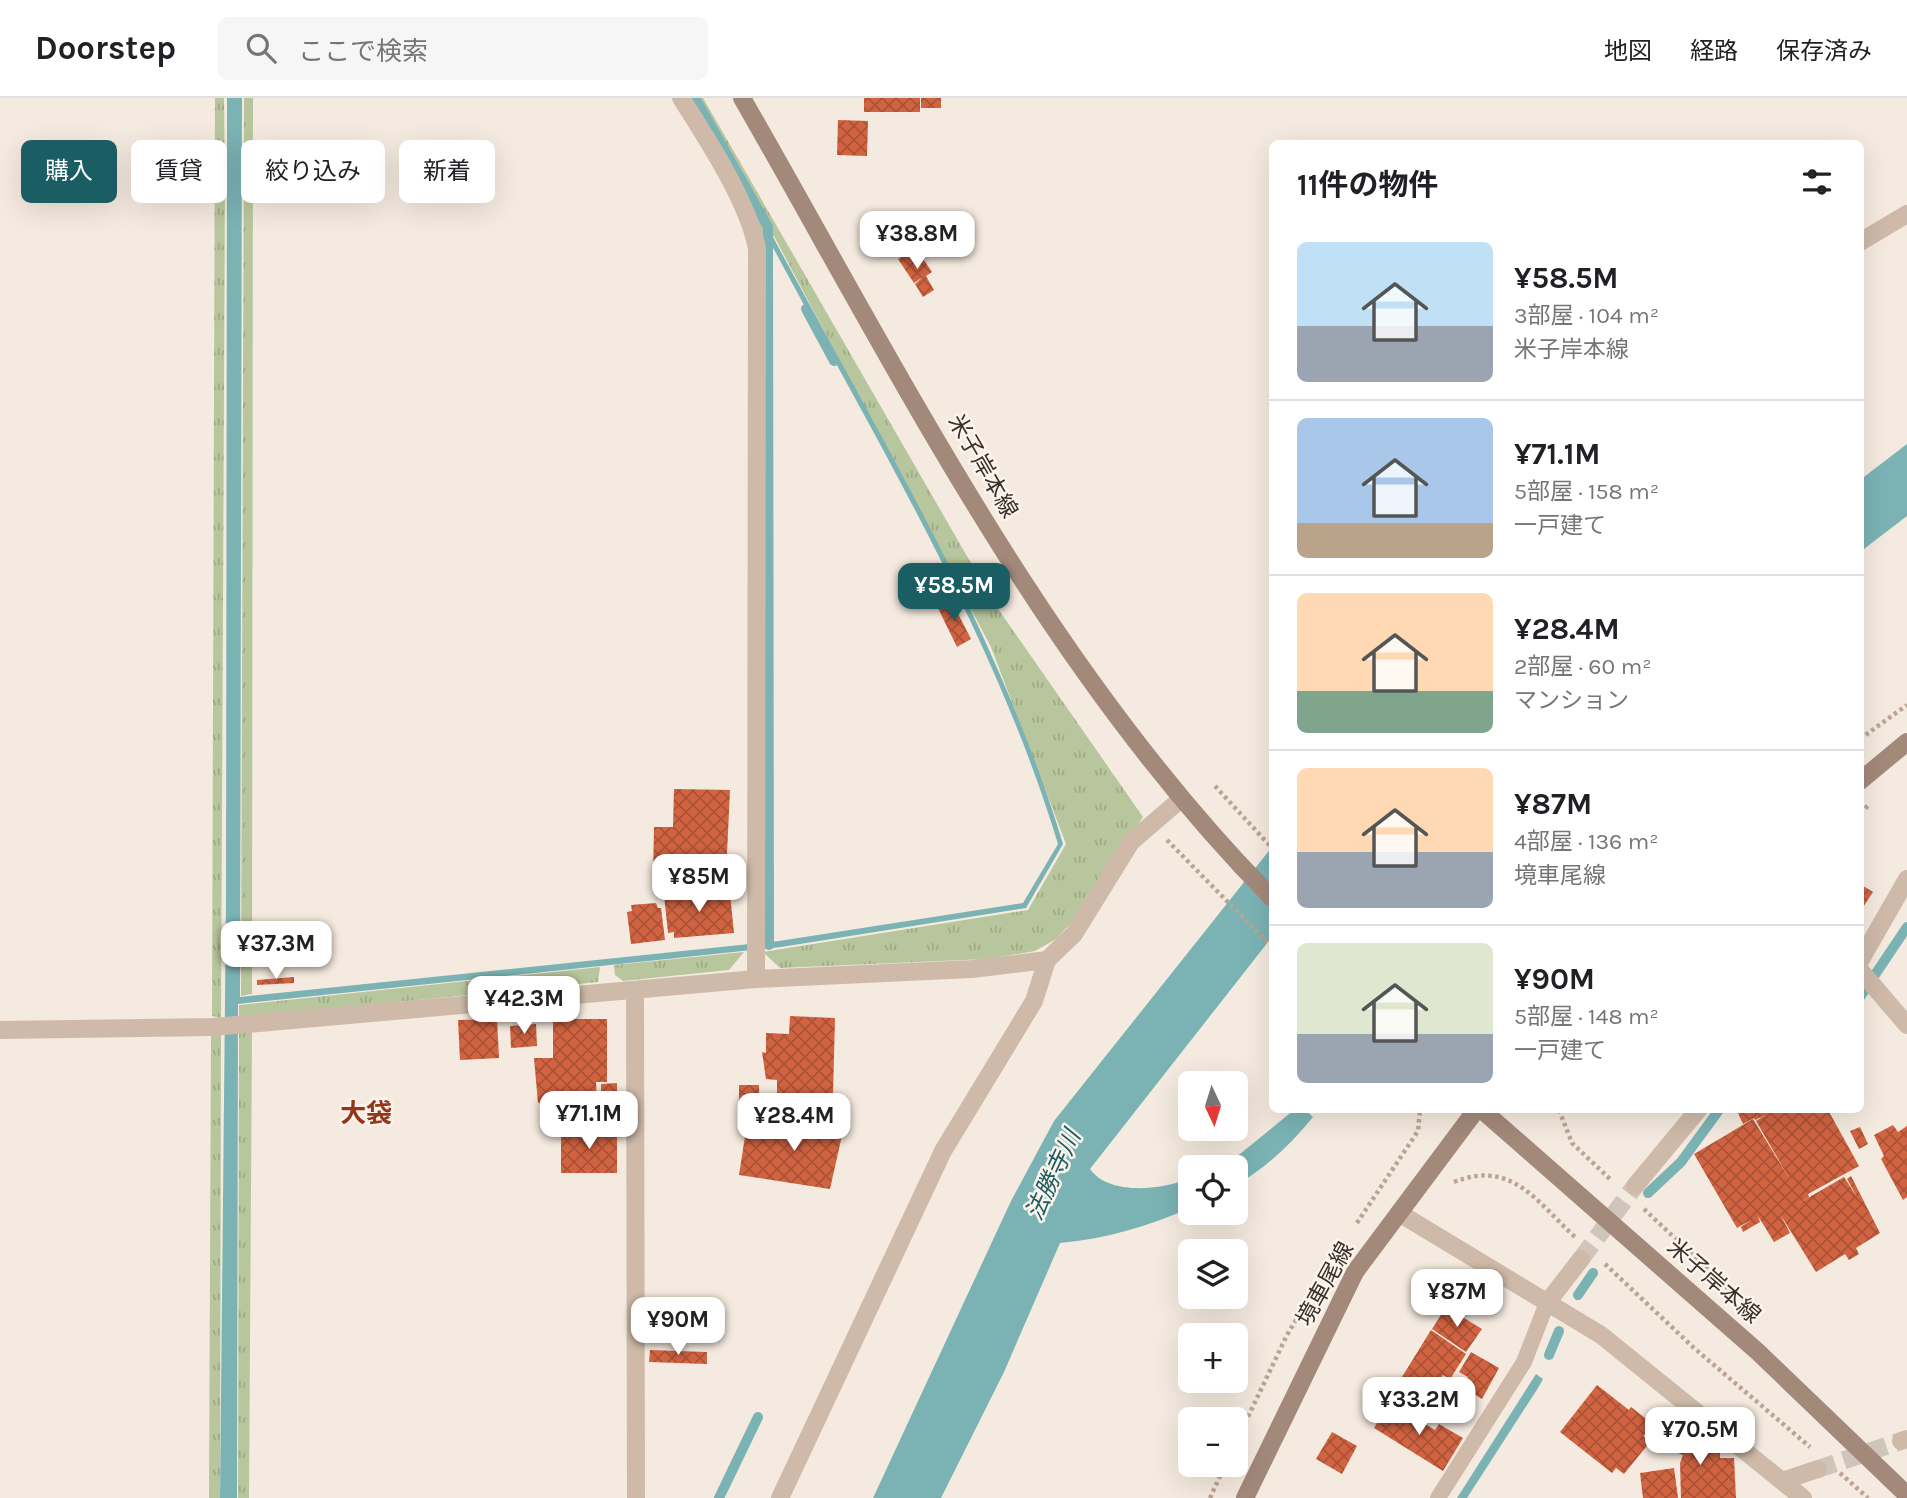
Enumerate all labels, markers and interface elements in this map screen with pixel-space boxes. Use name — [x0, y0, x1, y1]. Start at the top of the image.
search box — [218, 17, 708, 80]
text: Doorstep — [35, 29, 176, 67]
icon: search — [242, 29, 280, 67]
text: ここで検索 — [298, 36, 428, 67]
text: 地図 — [1604, 37, 1652, 65]
text: 経路 — [1690, 37, 1738, 65]
text: 保存済み — [1776, 37, 1872, 65]
chip: 購入 — [21, 140, 117, 203]
chip: 賃貸 — [131, 140, 227, 203]
chip: 絞り込み — [241, 140, 385, 203]
chip: 新着 — [399, 140, 495, 203]
icon: filters — [1798, 163, 1836, 201]
text: 11件の物件 — [1297, 167, 1438, 203]
pin: ¥38.8M — [860, 212, 974, 271]
text: ¥38.8M — [876, 220, 958, 247]
text: ¥58.5M — [1514, 260, 1619, 296]
icon: home — [1353, 270, 1437, 354]
text: 3部屋 · 104 m² — [1514, 302, 1659, 329]
text: 米子岸本線 — [1514, 336, 1629, 363]
street label: 米子岸本線 — [943, 409, 1023, 523]
text: ¥71.1M — [1514, 436, 1601, 472]
icon: home — [1353, 446, 1437, 530]
text: 5部屋 · 158 m² — [1514, 478, 1659, 505]
text: 一戸建て — [1514, 512, 1606, 539]
pin: ¥58.5M — [897, 564, 1011, 623]
text: ¥58.5M — [914, 572, 994, 599]
text: ¥28.4M — [1514, 611, 1620, 647]
icon: home — [1353, 621, 1437, 705]
text: 2部屋 · 60 m² — [1514, 653, 1651, 680]
text: マンション — [1514, 687, 1629, 714]
text: ¥87M — [1514, 786, 1592, 822]
icon: home — [1353, 796, 1437, 880]
text: 4部屋 · 136 m² — [1514, 828, 1658, 855]
pin: ¥85M — [658, 854, 740, 914]
text: 境車尾線 — [1514, 862, 1606, 889]
text: ¥85M — [668, 863, 730, 890]
pin: ¥37.3M — [219, 922, 333, 981]
text: ¥37.3M — [237, 930, 315, 957]
text: ¥90M — [1514, 961, 1595, 997]
icon: home — [1353, 971, 1437, 1055]
pin: ¥42.3M — [467, 976, 581, 1036]
text: ¥42.3M — [484, 985, 564, 1012]
text: 5部屋 · 148 m² — [1514, 1003, 1659, 1030]
text: 一戸建て — [1514, 1037, 1606, 1064]
north arrow — [1178, 1071, 1248, 1141]
map controls — [1178, 1071, 1248, 1477]
pin: ¥71.1M — [532, 1091, 646, 1151]
pin: ¥28.4M — [737, 1094, 851, 1153]
district label: 大袋 — [340, 1098, 392, 1129]
text: ¥71.1M — [556, 1100, 622, 1127]
text: ¥28.4M — [753, 1102, 835, 1129]
water label: 法勝寺川 — [1020, 1123, 1087, 1224]
button: locate — [1178, 1155, 1248, 1225]
street label: 米子岸本線 — [1662, 1233, 1766, 1329]
street label: 境車尾線 — [1291, 1237, 1359, 1331]
button: layers — [1178, 1239, 1248, 1309]
pin: ¥87M — [1416, 1270, 1498, 1329]
text: ¥87M — [1427, 1278, 1487, 1305]
pin: ¥90M — [637, 1298, 719, 1357]
text: ¥90M — [647, 1306, 709, 1333]
button: + — [1178, 1323, 1248, 1393]
pin: ¥33.2M — [1362, 1378, 1476, 1437]
text: ¥33.2M — [1378, 1386, 1460, 1413]
button: − — [1178, 1407, 1248, 1477]
pin: ¥70.5M — [1643, 1408, 1757, 1467]
text: ¥70.5M — [1661, 1416, 1739, 1443]

